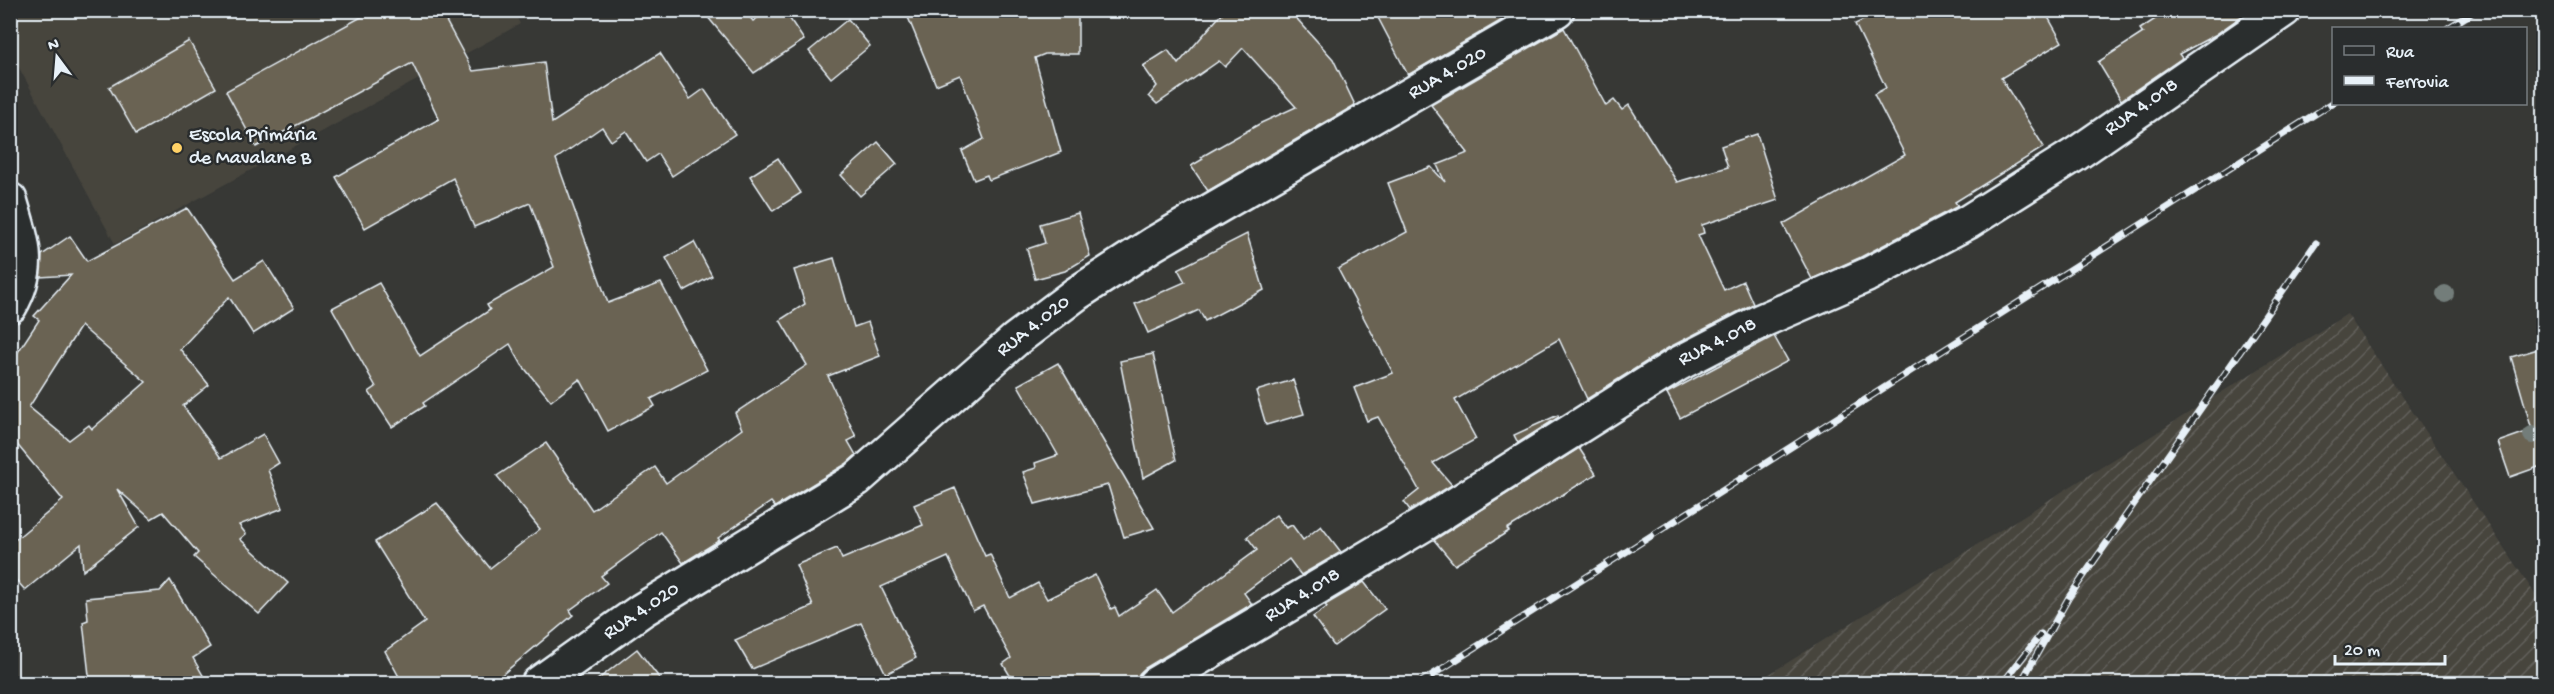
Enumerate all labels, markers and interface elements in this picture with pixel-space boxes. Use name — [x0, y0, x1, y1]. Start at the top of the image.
north arrow — [27, 27, 87, 87]
legend — [2332, 27, 2527, 105]
text: N — [46, 35, 62, 57]
street label: RUA 4.020 — [1405, 42, 1491, 106]
text: Rua — [2386, 43, 2415, 64]
text: Ferrovia — [2385, 73, 2449, 94]
street label: RUA 4.018 — [2101, 74, 2183, 142]
place label: Escola Primária de Mavalane B — [189, 125, 317, 171]
marker: Escola Primária de Mavalane B — [170, 141, 184, 155]
street label: RUA 4.020 — [993, 291, 1075, 363]
street label: RUA 4.018 — [1675, 314, 1761, 372]
street label: RUA 4.018 — [1261, 564, 1345, 628]
street label: RUA 4.020 — [600, 578, 684, 646]
scale bar — [2335, 628, 2444, 666]
text: 20 m — [2344, 641, 2380, 662]

